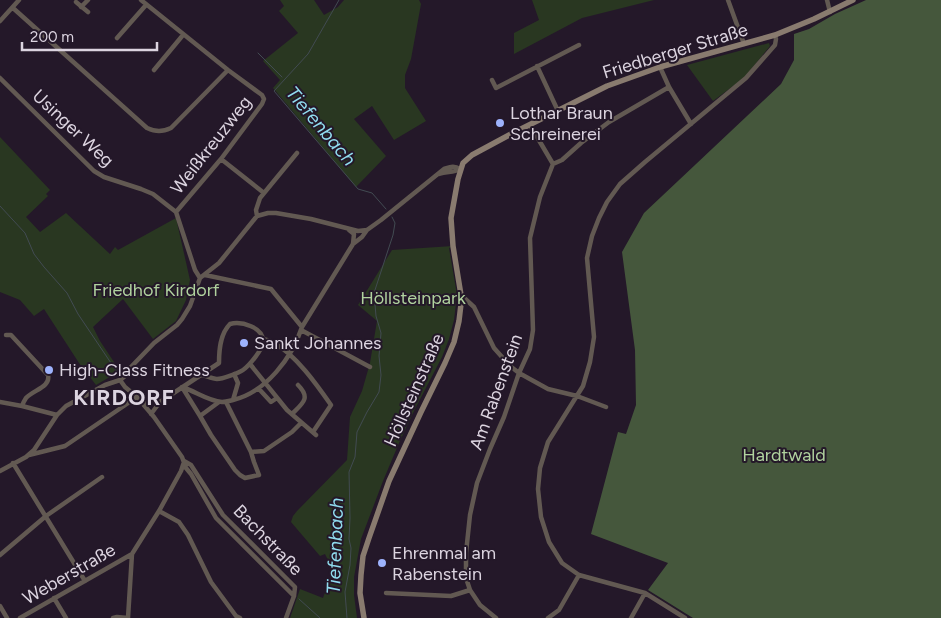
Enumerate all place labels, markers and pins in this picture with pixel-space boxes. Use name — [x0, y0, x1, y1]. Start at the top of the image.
place label: Lothar Braun Schreinerei — [510, 102, 613, 145]
marker: Lothar Braun Schreinerei — [494, 117, 506, 129]
place label: Sankt Johannes — [254, 332, 382, 354]
marker: Sankt Johannes — [238, 337, 250, 349]
place label: High-Class Fitness — [59, 359, 210, 381]
marker: High-Class Fitness — [43, 364, 55, 376]
place label: Ehrenmal am Rabenstein — [392, 542, 496, 585]
marker: Ehrenmal am Rabenstein — [376, 557, 388, 569]

